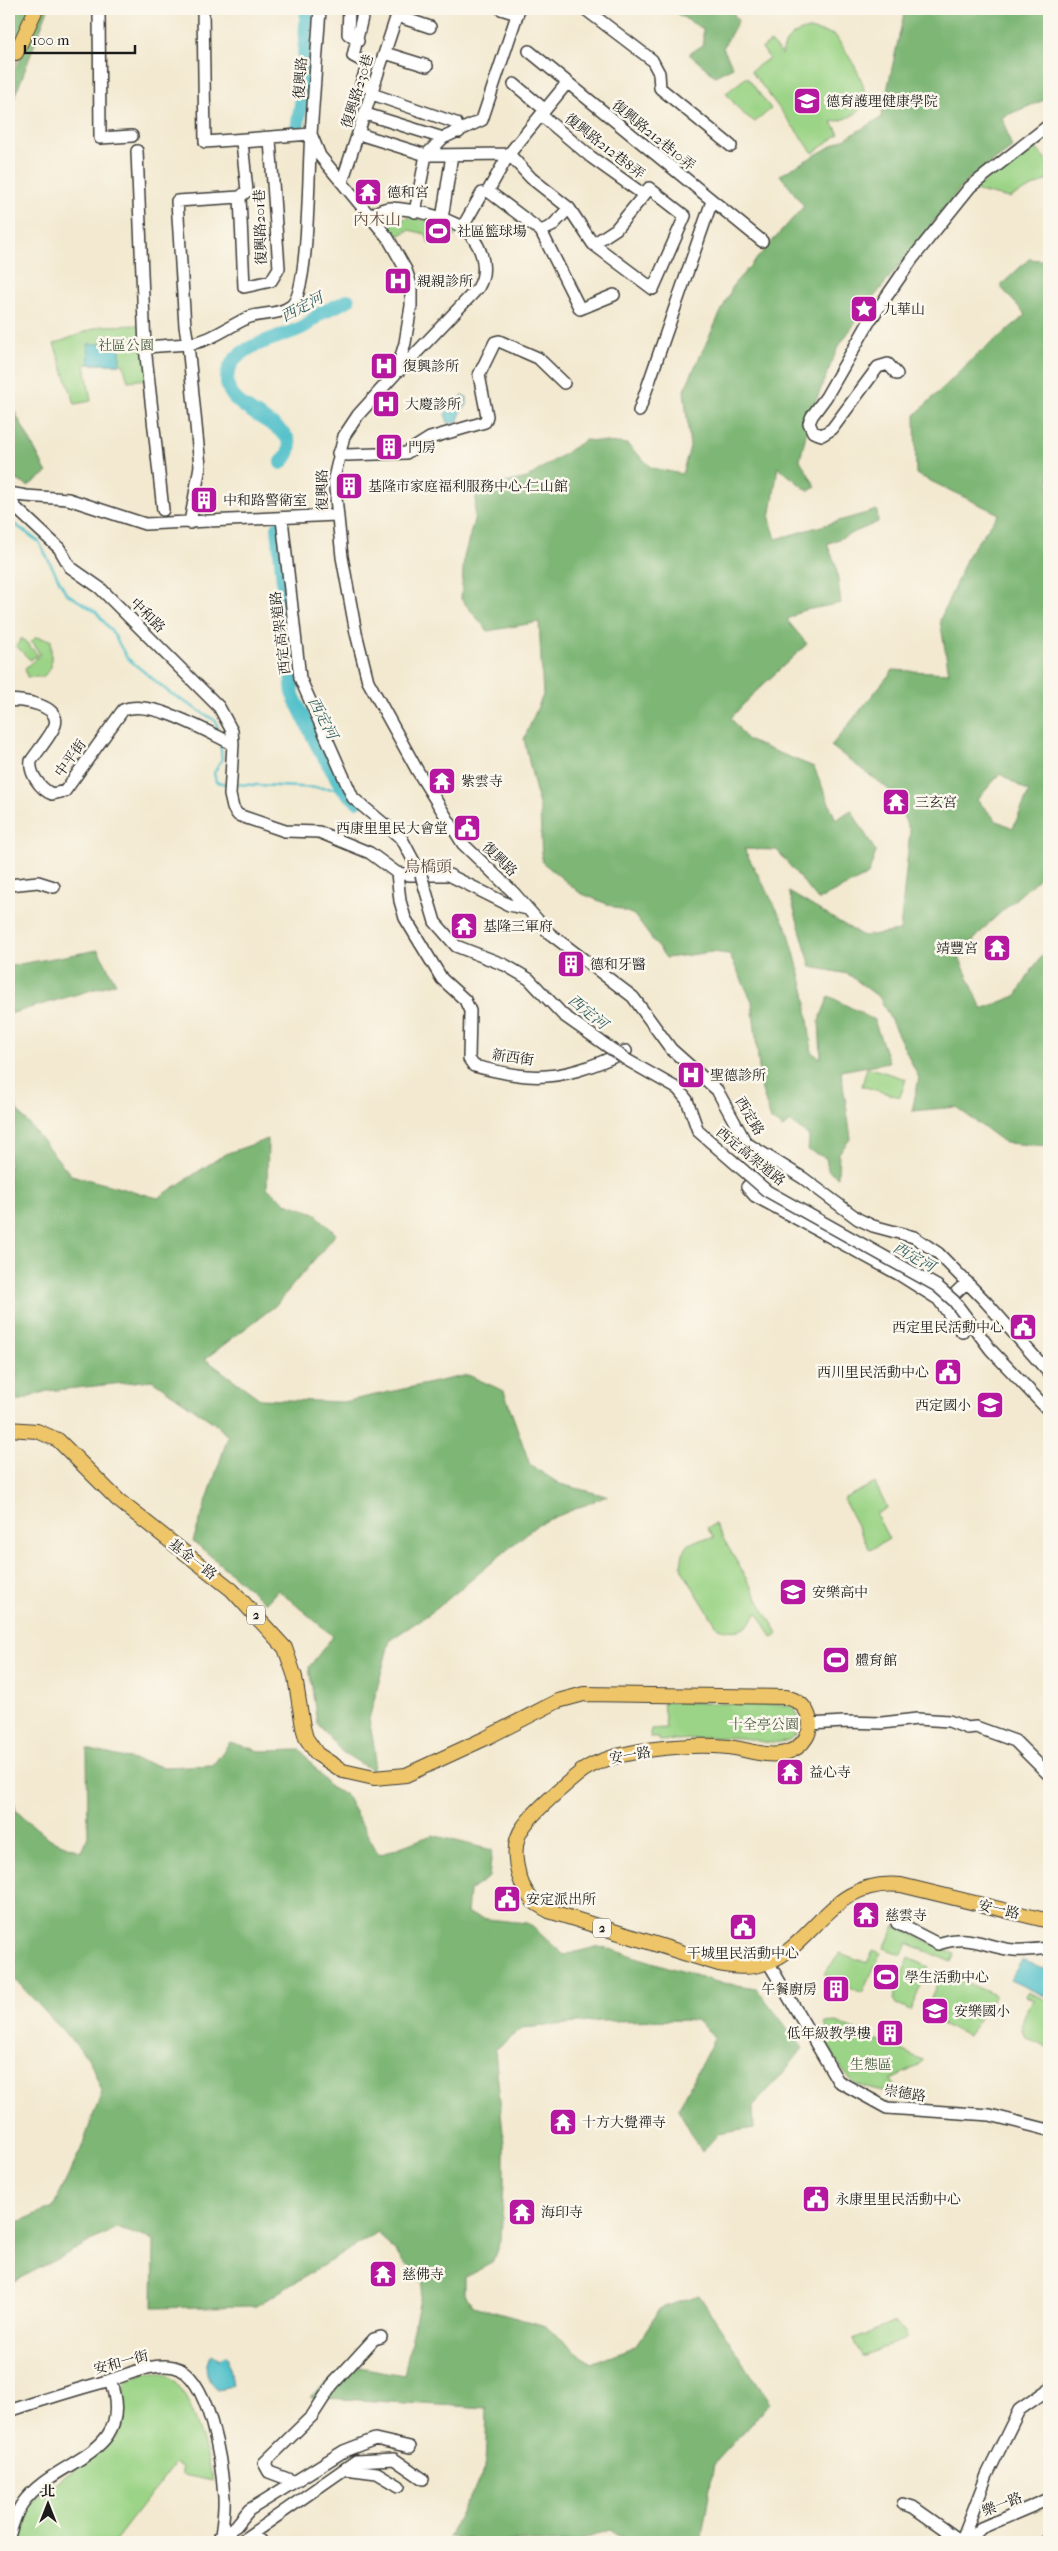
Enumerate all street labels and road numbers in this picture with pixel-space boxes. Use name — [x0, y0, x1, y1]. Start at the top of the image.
street label: 復興路230巷 — [338, 52, 377, 130]
street label: 復興路 — [291, 56, 310, 100]
street label: 復興路212巷10弄 — [609, 97, 699, 174]
street label: 復興路212巷8弄 — [561, 110, 648, 183]
street label: 復興路201巷 — [251, 189, 270, 265]
street label: 復興路 — [314, 469, 331, 511]
street label: 西定高架道路 — [267, 590, 294, 676]
street label: 中和路 — [127, 594, 169, 636]
street label: 中平街 — [51, 736, 90, 780]
street label: 復興路 — [479, 839, 521, 880]
street label: 新西街 — [491, 1046, 535, 1069]
street label: 西定路 — [731, 1094, 768, 1139]
street label: 西定高架道路 — [713, 1123, 789, 1189]
street label: 基金一路 — [165, 1535, 220, 1583]
road number: 2 — [247, 1606, 265, 1624]
street label: 安一路 — [608, 1743, 652, 1768]
street label: 安一路 — [977, 1896, 1021, 1922]
road number: 2 — [593, 1919, 611, 1938]
street label: 崇德路 — [883, 2082, 927, 2105]
street label: 安和一街 — [92, 2347, 150, 2378]
street label: 樂一路 — [980, 2489, 1025, 2520]

